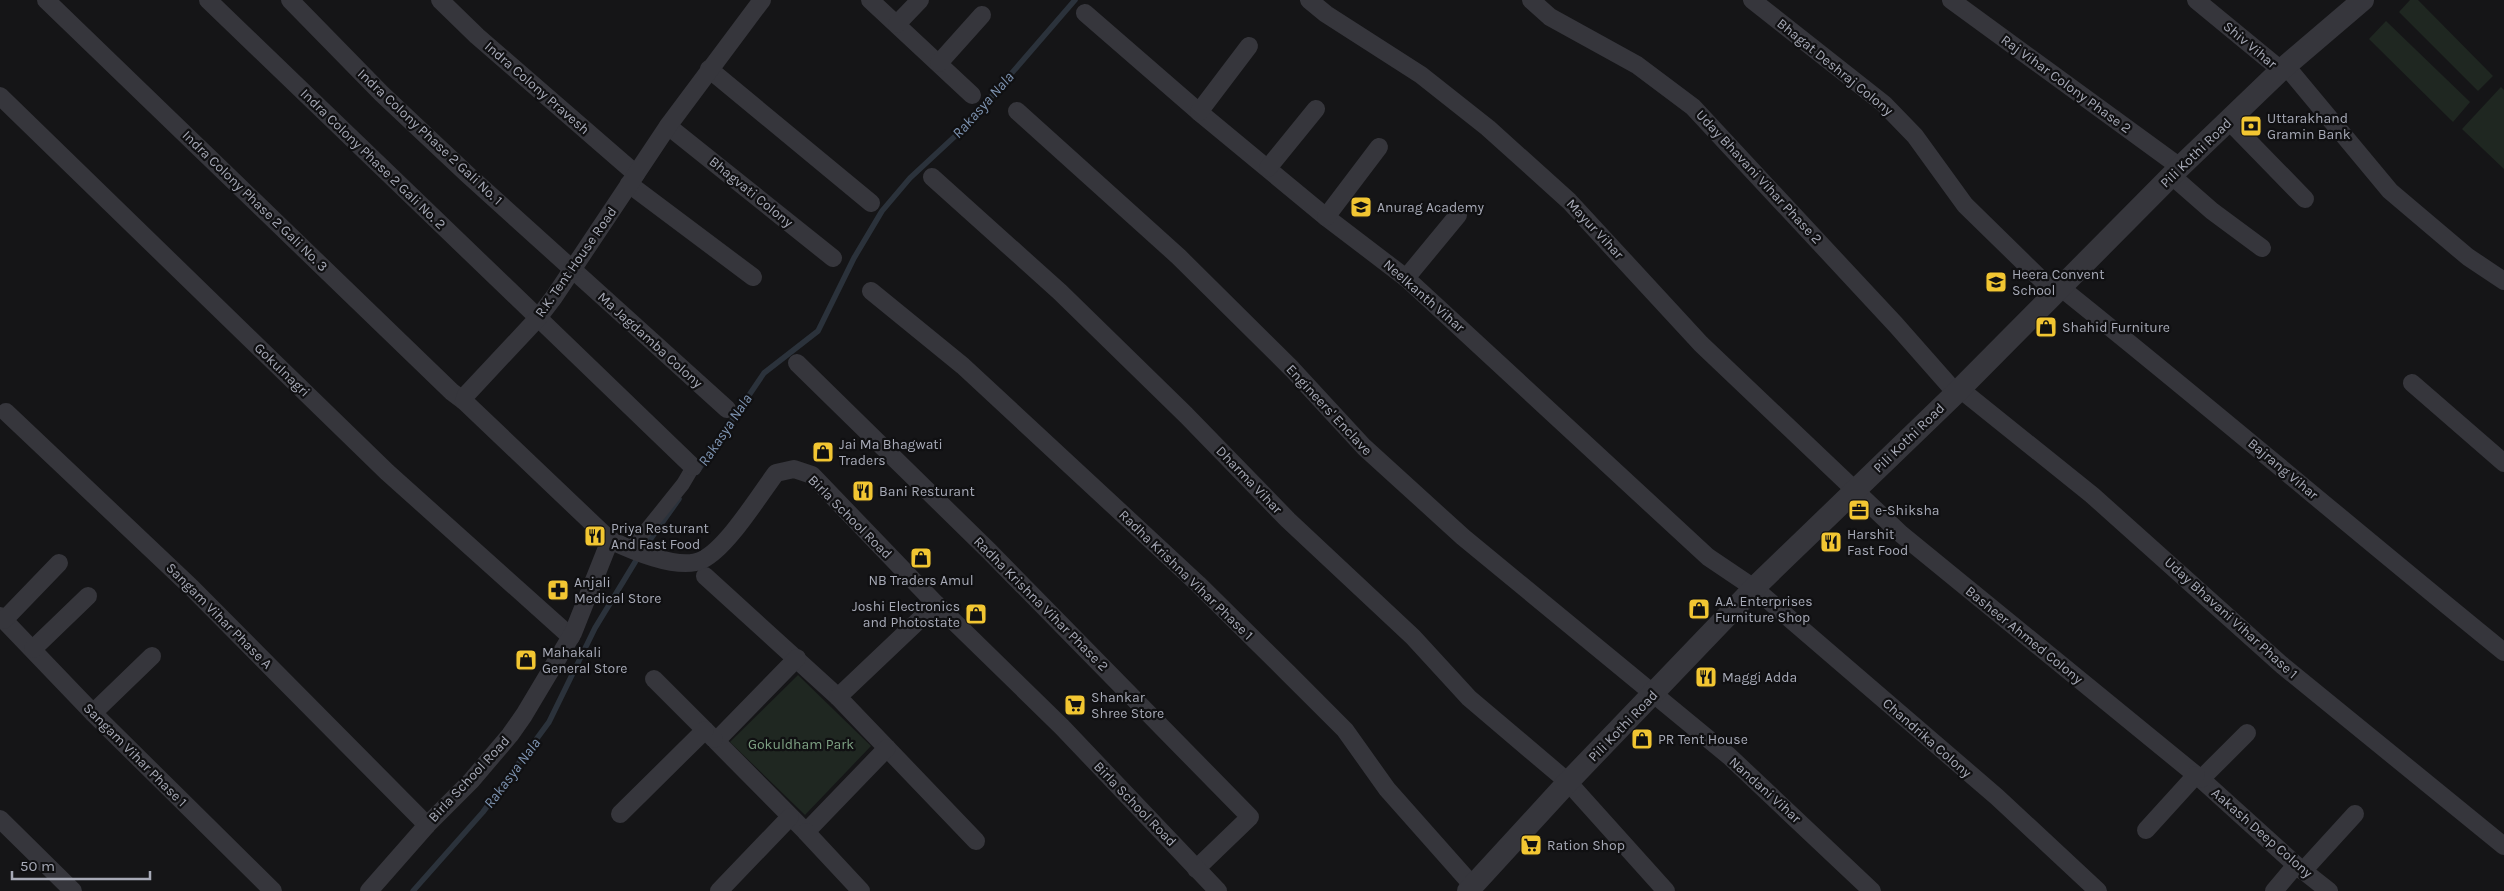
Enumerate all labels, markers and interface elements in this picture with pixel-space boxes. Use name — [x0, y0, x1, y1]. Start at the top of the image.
street label: Bhagat Deshraj Colony — [1773, 15, 1897, 119]
street label: Shiv Vihar — [2220, 18, 2281, 73]
street label: Raj Vihar Colony Phase 2 — [1998, 31, 2134, 137]
street label: Indra Colony Pravesh — [481, 38, 593, 138]
street label: Indra Colony Phase 2 Gali No. 1 — [354, 65, 506, 209]
water label: Rakasya Nala — [948, 68, 1018, 142]
street label: Indra Colony Phase 2 Gali No. 2 — [297, 85, 449, 233]
street label: Uday Bhavani Vihar Phase 2 — [1692, 106, 1826, 248]
place label: Uttarakhand Gramin Bank — [2267, 110, 2351, 143]
bank icon: Uttarakhand Gramin Bank — [2239, 114, 2263, 138]
street label: Pili Kothi Road — [2157, 115, 2235, 191]
street label: Indra Colony Phase 2 Gali No. 3 — [179, 127, 331, 275]
street label: Bhagvati Colony — [706, 153, 797, 231]
school or university icon: Anurag Academy — [1349, 195, 1373, 219]
street label: Mayur Vihar — [1563, 195, 1628, 263]
place label: Anurag Academy — [1377, 199, 1485, 216]
street label: R.K. Tent House Road — [531, 203, 621, 321]
street label: Neelkanth Vihar — [1380, 256, 1469, 337]
place label: Heera Convent School — [2012, 266, 2104, 299]
school or university icon: Heera Convent School — [1984, 270, 2008, 294]
street label: Ma Jagdamba Colony — [594, 288, 706, 392]
shop icon: Shahid Furniture — [2034, 315, 2058, 339]
place label: Shahid Furniture — [2062, 319, 2170, 336]
street label: Gokulnagri — [251, 339, 313, 401]
street label: Engineers' Enclave — [1282, 361, 1376, 459]
water label: Rakasya Nala — [694, 390, 756, 470]
street label: Pili Kothi Road — [1870, 400, 1948, 476]
street label: Bajrang Vihar — [2244, 435, 2322, 504]
place label: Jai Ma Bhagwati Traders — [839, 436, 943, 469]
shop icon: Jai Ma Bhagwati Traders — [811, 440, 835, 464]
street label: Dharma Vihar — [1212, 442, 1286, 518]
street label: Birla School Road — [804, 471, 896, 563]
restaurant icon: Bani Resturant — [851, 479, 875, 503]
place label: Bani Resturant — [879, 483, 975, 500]
office icon: e-Shiksha — [1847, 498, 1871, 522]
place label: e-Shiksha — [1875, 502, 1940, 519]
street label: Radha Krishna Vihar Phase 1 — [1115, 506, 1257, 644]
place label: Priya Resturant And Fast Food — [611, 520, 709, 553]
restaurant icon: Priya Resturant And Fast Food — [583, 524, 607, 548]
place label: Harshit Fast Food — [1847, 526, 1908, 559]
restaurant icon: Harshit Fast Food — [1819, 530, 1843, 554]
street label: Radha Krishna Vihar Phase 2 — [970, 533, 1112, 675]
shop icon: NB Traders Amul — [909, 546, 933, 570]
street label: Uday Bhavani Vihar Phase 1 — [2161, 554, 2301, 682]
street label: Sangam Vihar Phase A — [162, 559, 276, 673]
place label: NB Traders Amul — [868, 572, 974, 589]
place label: Anjali Medical Store — [574, 574, 661, 607]
pharmacy icon: Anjali Medical Store — [546, 578, 570, 602]
street label: Basheer Ahmed Colony — [1962, 582, 2087, 688]
place label: A.A. Enterprises Furniture Shop — [1715, 593, 1813, 626]
shop icon: A.A. Enterprises Furniture Shop — [1687, 597, 1711, 621]
place label: Joshi Electronics and Photostate — [852, 598, 960, 631]
shop icon: Joshi Electronics and Photostate — [964, 602, 988, 626]
place label: Mahakali General Store — [542, 644, 627, 677]
shop icon: Mahakali General Store — [514, 648, 538, 672]
restaurant icon: Maggi Adda — [1694, 665, 1718, 689]
place label: Maggi Adda — [1722, 669, 1797, 686]
street label: Pili Kothi Road — [1585, 687, 1661, 765]
place label: Shankar Shree Store — [1091, 689, 1164, 722]
supermarket icon: Shankar Shree Store — [1063, 693, 1087, 717]
street label: Chandrika Colony — [1879, 695, 1975, 782]
street label: Sangam Vihar Phase 1 — [80, 700, 190, 810]
shop icon: PR Tent House — [1630, 727, 1654, 751]
place label: PR Tent House — [1658, 731, 1748, 748]
street label: Birla School Road — [425, 732, 513, 826]
water label: Rakasya Nala — [480, 734, 544, 812]
park label: Gokuldham Park — [748, 736, 854, 753]
street label: Nandani Vihar — [1726, 753, 1805, 827]
street label: Birla School Road — [1090, 758, 1180, 850]
street label: Aakash Deep Colony — [2208, 784, 2316, 882]
supermarket icon: Ration Shop — [1519, 833, 1543, 857]
place label: Ration Shop — [1547, 837, 1625, 854]
scale bar — [12, 848, 150, 880]
text: 50 m — [20, 857, 55, 875]

